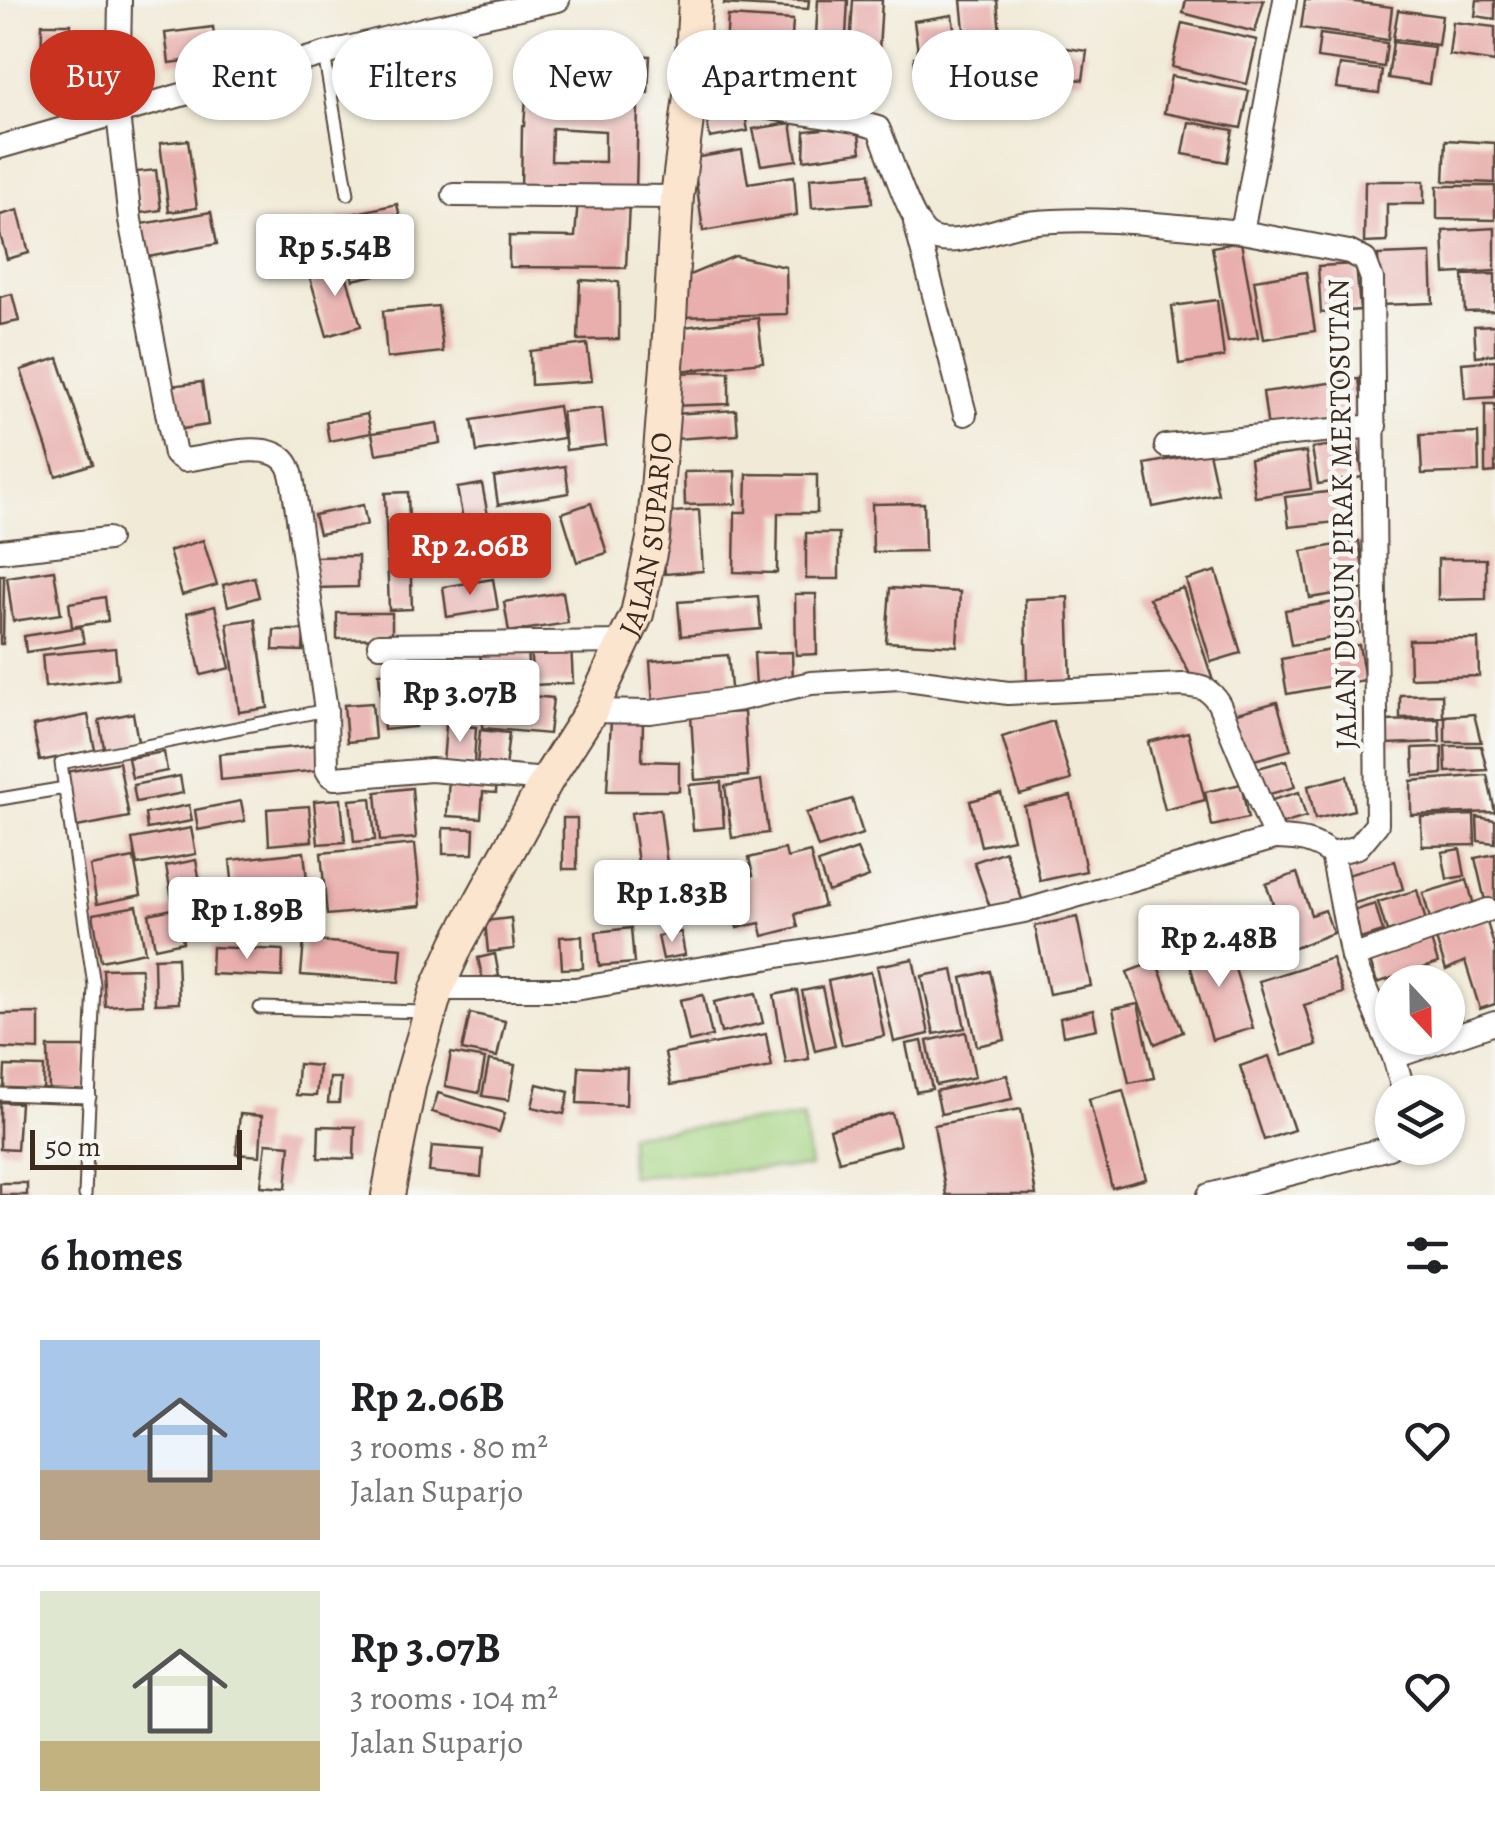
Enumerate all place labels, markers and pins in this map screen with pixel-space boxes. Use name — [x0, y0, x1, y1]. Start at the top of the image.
pin: Rp 5.54B — [232, 214, 438, 299]
pin: Rp 2.06B — [367, 513, 573, 598]
pin: Rp 3.07B — [357, 660, 563, 745]
pin: Rp 1.83B — [569, 860, 775, 945]
pin: Rp 1.89B — [144, 877, 350, 962]
pin: Rp 2.48B — [1116, 905, 1322, 990]

